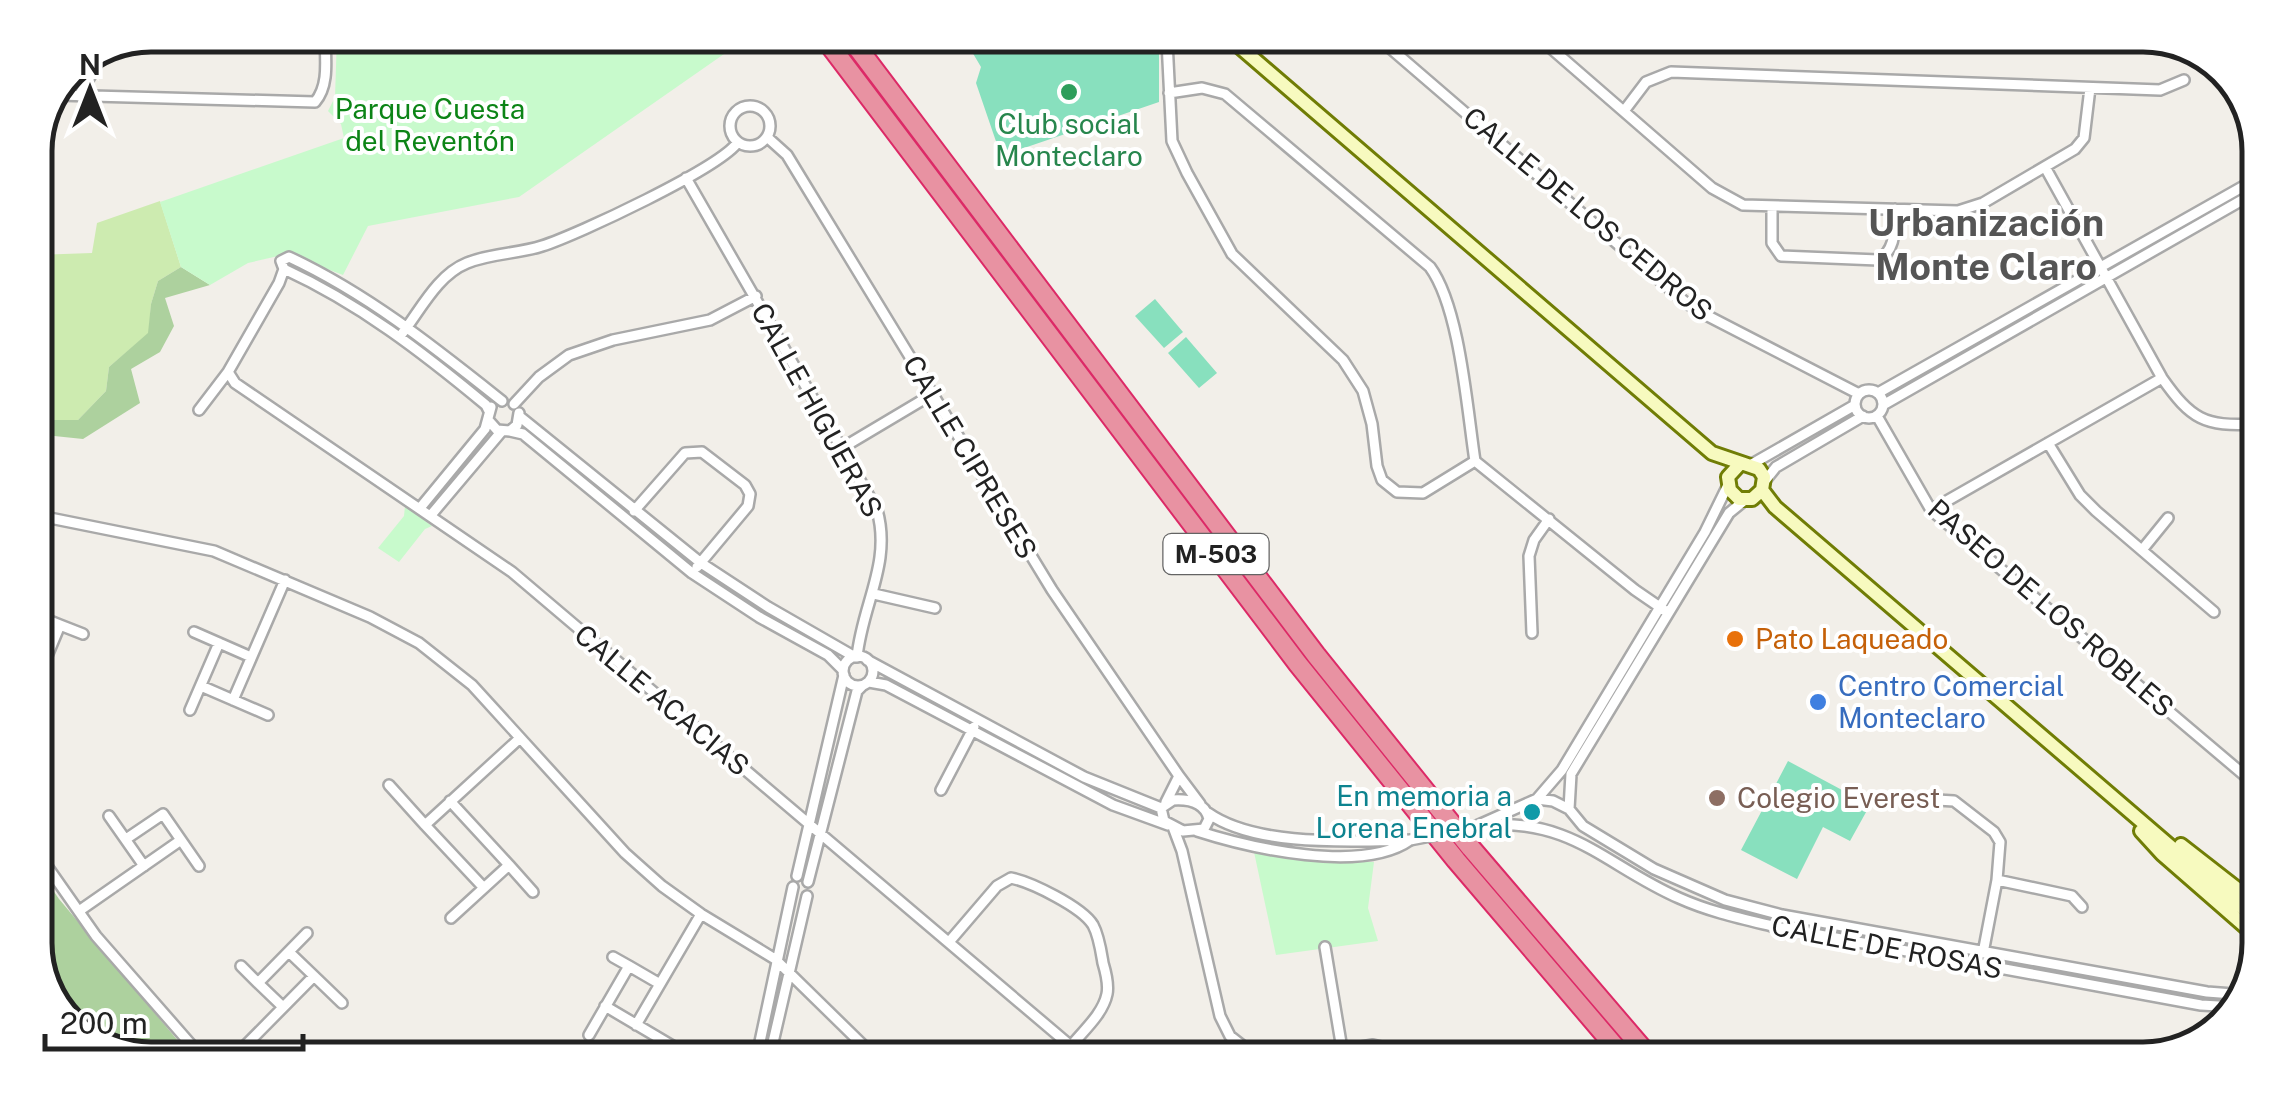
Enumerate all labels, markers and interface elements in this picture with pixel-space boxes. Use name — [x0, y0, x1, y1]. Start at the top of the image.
north arrow — [40, 40, 140, 140]
text: N — [79, 48, 101, 81]
marker: Club social Monteclaro — [1058, 81, 1080, 103]
park label: Parque Cuesta del Reventón — [335, 92, 525, 157]
street label: CALLE DE LOS CEDROS — [1457, 100, 1719, 327]
place label: Club social Monteclaro — [995, 107, 1143, 172]
district label: Urbanización Monte Claro — [1868, 200, 2104, 289]
street label: CALLE HIGUERAS — [745, 297, 890, 523]
street label: CALLE CIPRESES — [897, 349, 1044, 565]
street label: PASEO DE LOS ROBLES — [1922, 492, 2181, 723]
road number: M-503 — [1164, 534, 1268, 574]
street label: CALLE ACACIAS — [568, 617, 756, 782]
place label: Pato Laqueado — [1755, 622, 1948, 655]
marker: Pato Laqueado — [1724, 628, 1746, 650]
place label: Centro Comercial Monteclaro — [1838, 669, 2065, 734]
marker: Centro Comercial Monteclaro — [1807, 691, 1829, 713]
place label: En memoria a Lorena Enebral — [1315, 779, 1512, 844]
place label: Colegio Everest — [1737, 781, 1940, 814]
marker: Colegio Everest — [1706, 787, 1728, 809]
marker: En memoria a Lorena Enebral — [1521, 801, 1543, 823]
street label: CALLE DE ROSAS — [1769, 908, 2005, 985]
scale bar — [45, 989, 302, 1051]
text: 200 m — [60, 1005, 148, 1041]

